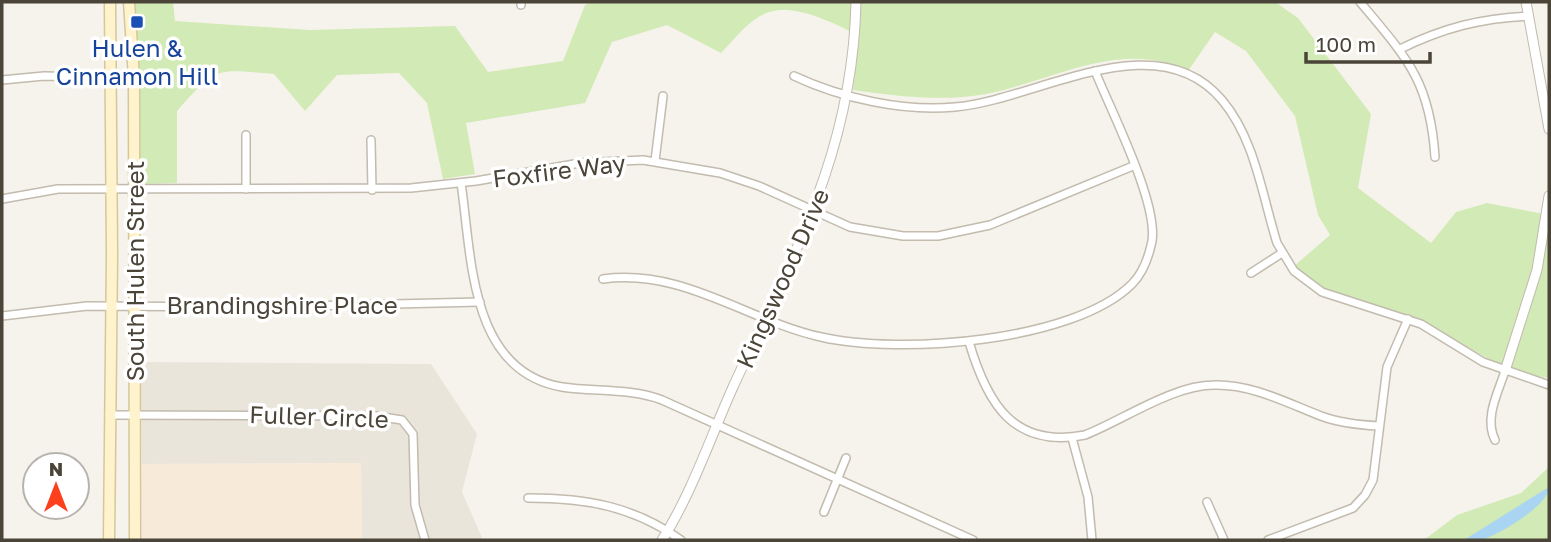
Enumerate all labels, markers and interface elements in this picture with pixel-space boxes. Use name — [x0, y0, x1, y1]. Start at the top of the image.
marker: Hulen & Cinnamon Hill — [129, 14, 145, 30]
scale bar — [1306, 21, 1430, 65]
text: 100 m — [1316, 31, 1376, 57]
place label: Hulen & Cinnamon Hill — [56, 33, 218, 90]
street label: Foxfire Way — [491, 147, 627, 193]
street label: South Hulen Street — [120, 161, 149, 381]
street label: Kingswood Drive — [729, 184, 835, 372]
street label: Brandingshire Place — [166, 290, 398, 319]
street label: Fuller Circle — [249, 399, 389, 433]
north arrow — [21, 451, 91, 521]
text: N — [49, 457, 63, 480]

